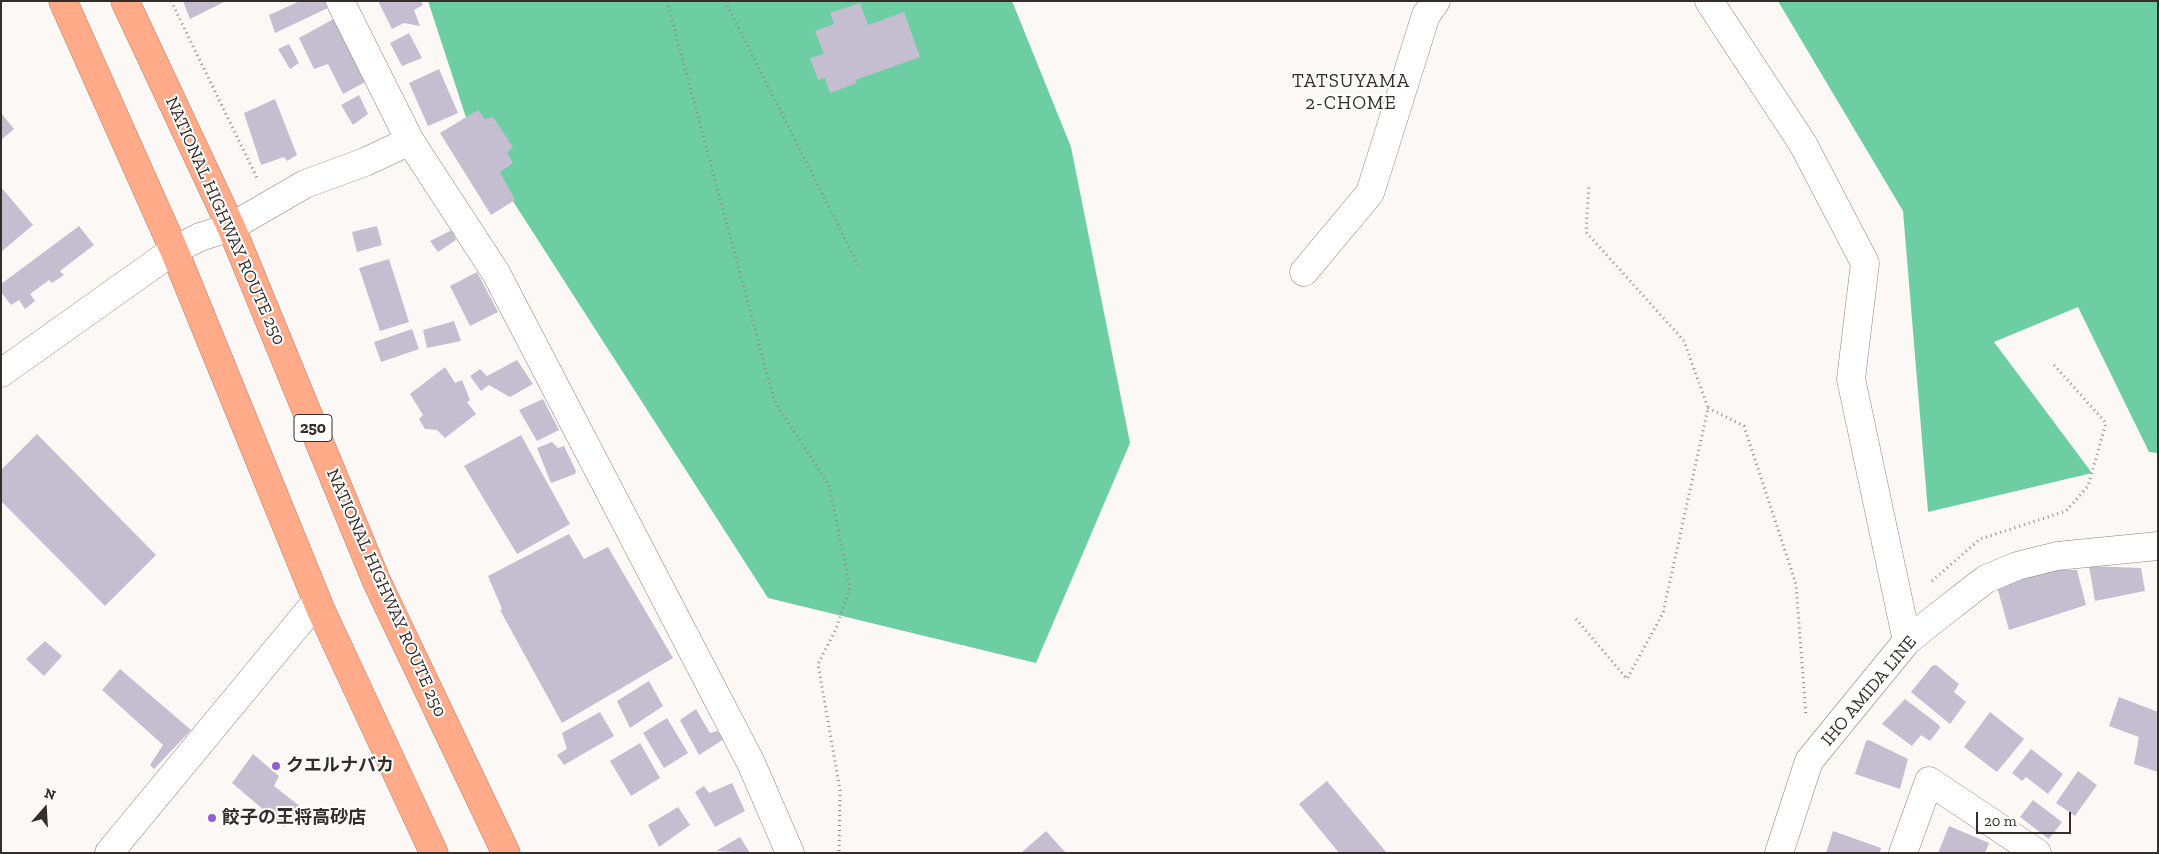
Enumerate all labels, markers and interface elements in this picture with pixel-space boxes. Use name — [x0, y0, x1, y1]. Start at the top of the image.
district label: TATSUYAMA 2-CHOME — [1291, 71, 1411, 115]
street label: NATIONAL HIGHWAY ROUTE 250 — [160, 93, 290, 349]
road number: 250 — [294, 414, 332, 442]
street label: NATIONAL HIGHWAY ROUTE 250 — [321, 465, 451, 721]
street label: IHO AMIDA LINE — [1817, 632, 1921, 750]
place label: クエルナバカ — [286, 755, 394, 777]
marker: クエルナバカ — [270, 760, 282, 772]
north arrow — [20, 784, 70, 834]
text: N — [42, 785, 58, 804]
scale bar — [1979, 802, 2074, 834]
place label: 餃子の王将高砂店 — [222, 807, 366, 829]
marker: 餃子の王将高砂店 — [206, 812, 218, 824]
text: 20 m — [1984, 812, 2017, 830]

